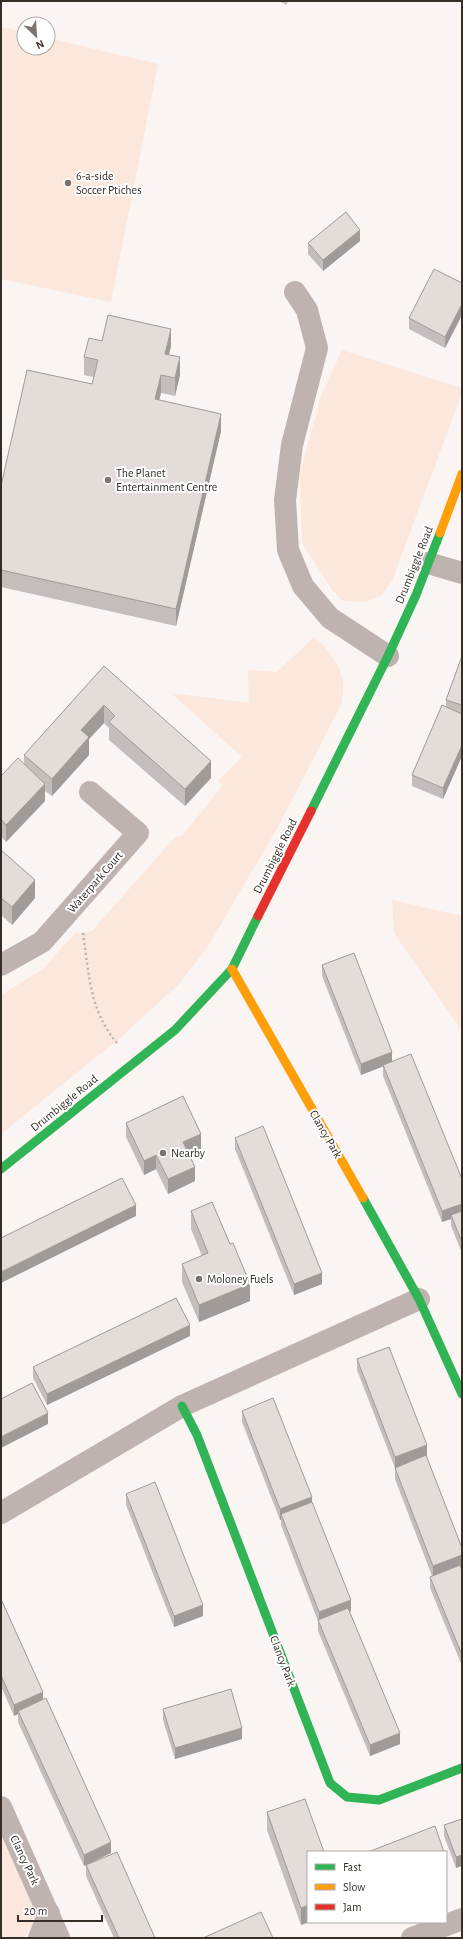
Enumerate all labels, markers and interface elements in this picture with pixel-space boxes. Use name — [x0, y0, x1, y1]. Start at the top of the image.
north arrow — [16, 16, 56, 56]
text: N — [34, 38, 46, 51]
place label: 6-a-side Soccer Ptiches — [76, 170, 142, 196]
marker: 6-a-side Soccer Ptiches — [63, 178, 73, 188]
place label: The Planet Entertainment Centre — [116, 467, 217, 493]
marker: The Planet Entertainment Centre — [103, 475, 113, 485]
street label: Drumbiggle Road — [393, 525, 435, 605]
street label: Drumbiggle Road — [251, 817, 299, 895]
street label: Waterpark Court — [65, 849, 125, 915]
street label: Drumbiggle Road — [28, 1072, 100, 1134]
street label: Clancy Park — [307, 1108, 345, 1161]
place label: Nearby — [171, 1147, 205, 1160]
marker: Nearby — [158, 1148, 168, 1158]
place label: Moloney Fuels — [207, 1273, 273, 1286]
marker: Moloney Fuels — [194, 1274, 204, 1284]
street label: Clancy Park — [267, 1634, 298, 1689]
street label: Clancy Park — [7, 1833, 42, 1888]
legend — [307, 1851, 447, 1923]
text: Fast — [343, 1861, 362, 1873]
text: Slow — [343, 1881, 365, 1893]
scale bar — [18, 1897, 102, 1923]
text: Jam — [343, 1901, 362, 1913]
text: 20 m — [24, 1905, 47, 1917]

